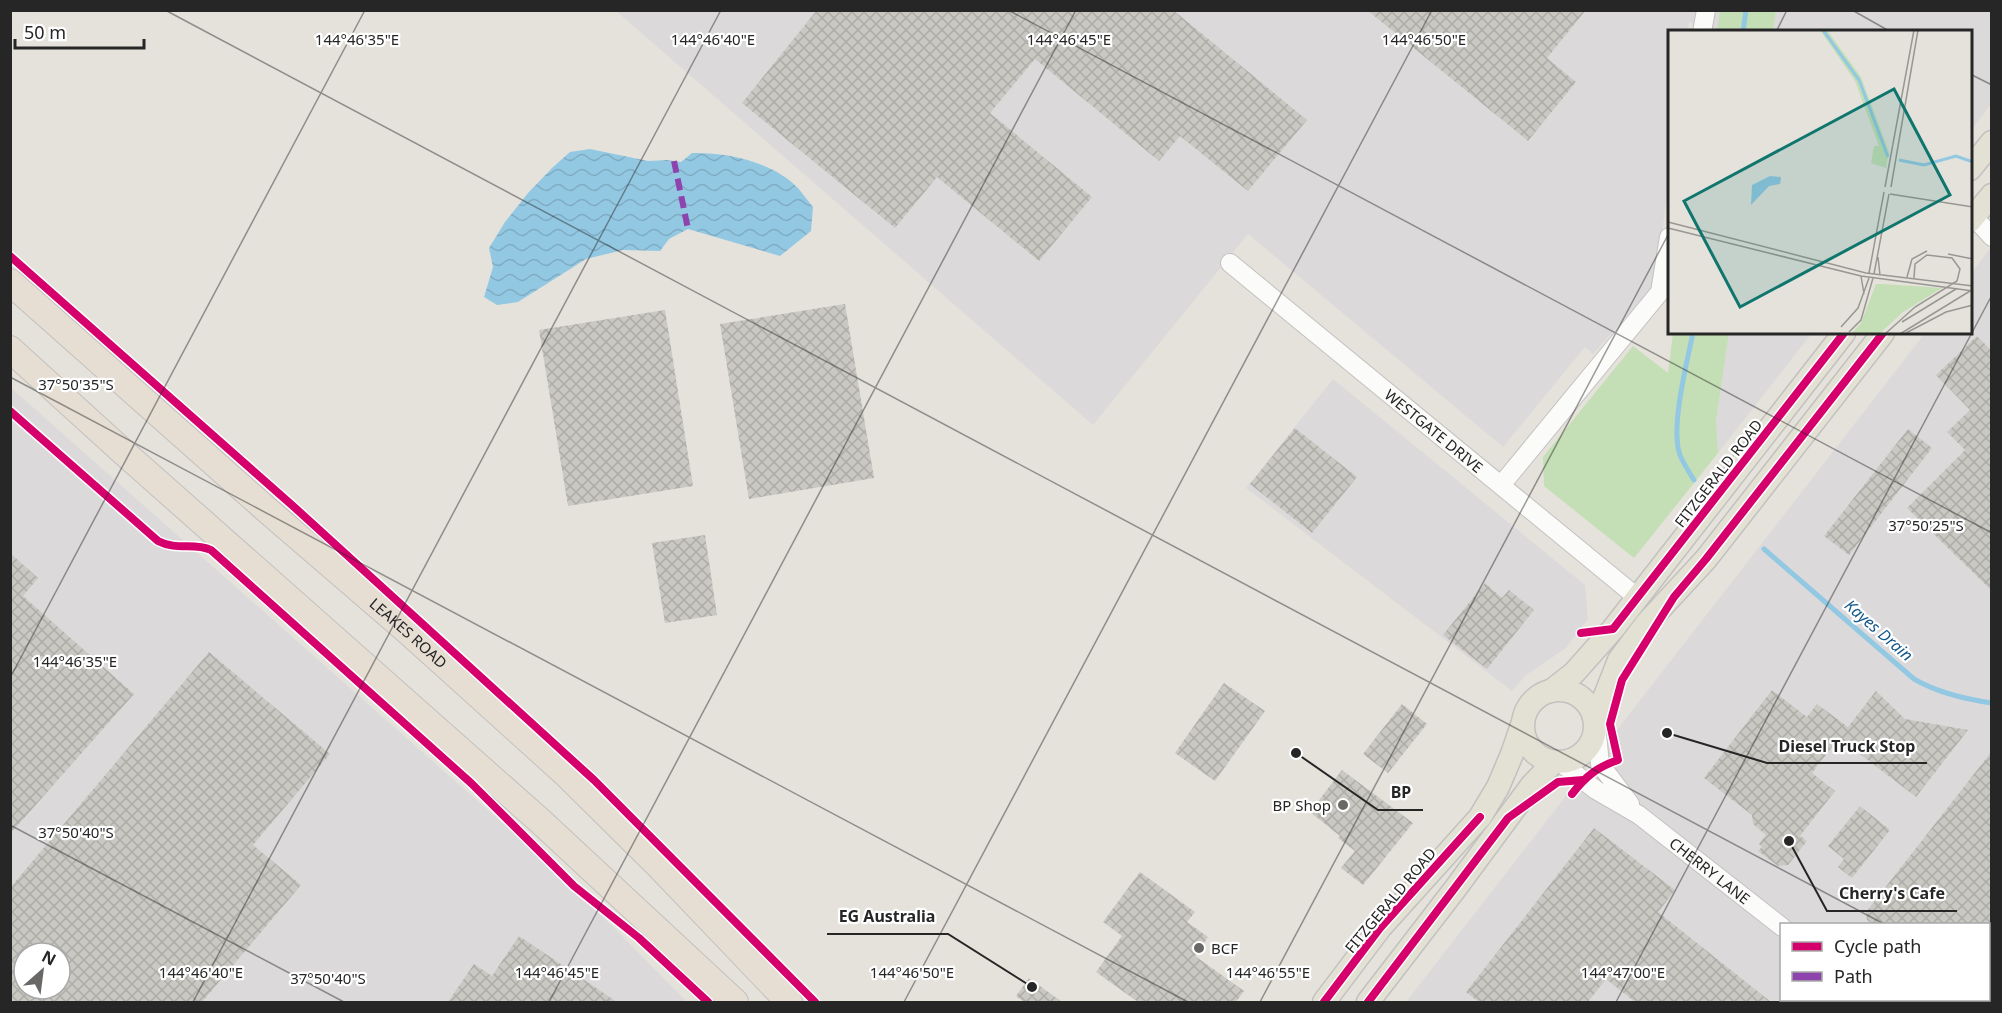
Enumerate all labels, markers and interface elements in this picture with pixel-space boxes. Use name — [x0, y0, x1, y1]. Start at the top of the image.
scale bar — [15, 12, 144, 50]
text: 50 m — [24, 20, 66, 44]
text: 144°46'35"E — [315, 29, 399, 49]
text: 144°46'40"E — [671, 29, 755, 49]
text: 144°46'45"E — [1027, 29, 1111, 49]
text: 144°46'50"E — [1382, 29, 1466, 49]
inset map — [1668, 30, 1972, 334]
text: 37°50'35"S — [38, 374, 114, 394]
street label: WESTGATE DRIVE — [1381, 384, 1487, 477]
street label: FITZGERALD ROAD — [1670, 415, 1766, 531]
text: 37°50'25"S — [1888, 515, 1964, 535]
street label: LEAKES ROAD — [366, 593, 452, 672]
water label: Kayes Drain — [1840, 594, 1918, 666]
text: 144°46'35"E — [33, 651, 117, 671]
callout: Diesel Truck Stop — [1767, 729, 1927, 763]
text: Diesel Truck Stop — [1779, 735, 1915, 757]
callout: BP — [1378, 776, 1423, 810]
text: BP — [1391, 781, 1411, 803]
place label: BP Shop — [1272, 795, 1331, 815]
marker: BP Shop — [1336, 798, 1350, 812]
text: 37°50'40"S — [38, 822, 114, 842]
street label: CHERRY LANE — [1665, 833, 1754, 908]
street label: FITZGERALD ROAD — [1340, 843, 1440, 957]
callout: Cherry's Cafe — [1827, 877, 1957, 911]
text: Cherry's Cafe — [1839, 882, 1945, 904]
callout: EG Australia — [827, 900, 948, 934]
text: EG Australia — [839, 905, 935, 927]
legend — [1780, 923, 1990, 1001]
text: Cycle path — [1834, 934, 1921, 958]
place label: BCF — [1211, 938, 1238, 958]
north arrow — [12, 941, 72, 1001]
marker: BCF — [1192, 941, 1206, 955]
text: N — [38, 945, 60, 971]
text: 144°46'40"E — [159, 962, 243, 982]
text: 144°46'45"E — [515, 962, 599, 982]
text: 144°46'50"E — [870, 962, 954, 982]
text: 144°46'55"E — [1226, 962, 1310, 982]
text: 144°47'00"E — [1581, 962, 1665, 982]
text: Path — [1834, 964, 1873, 988]
text: 37°50'40"S — [290, 968, 366, 988]

